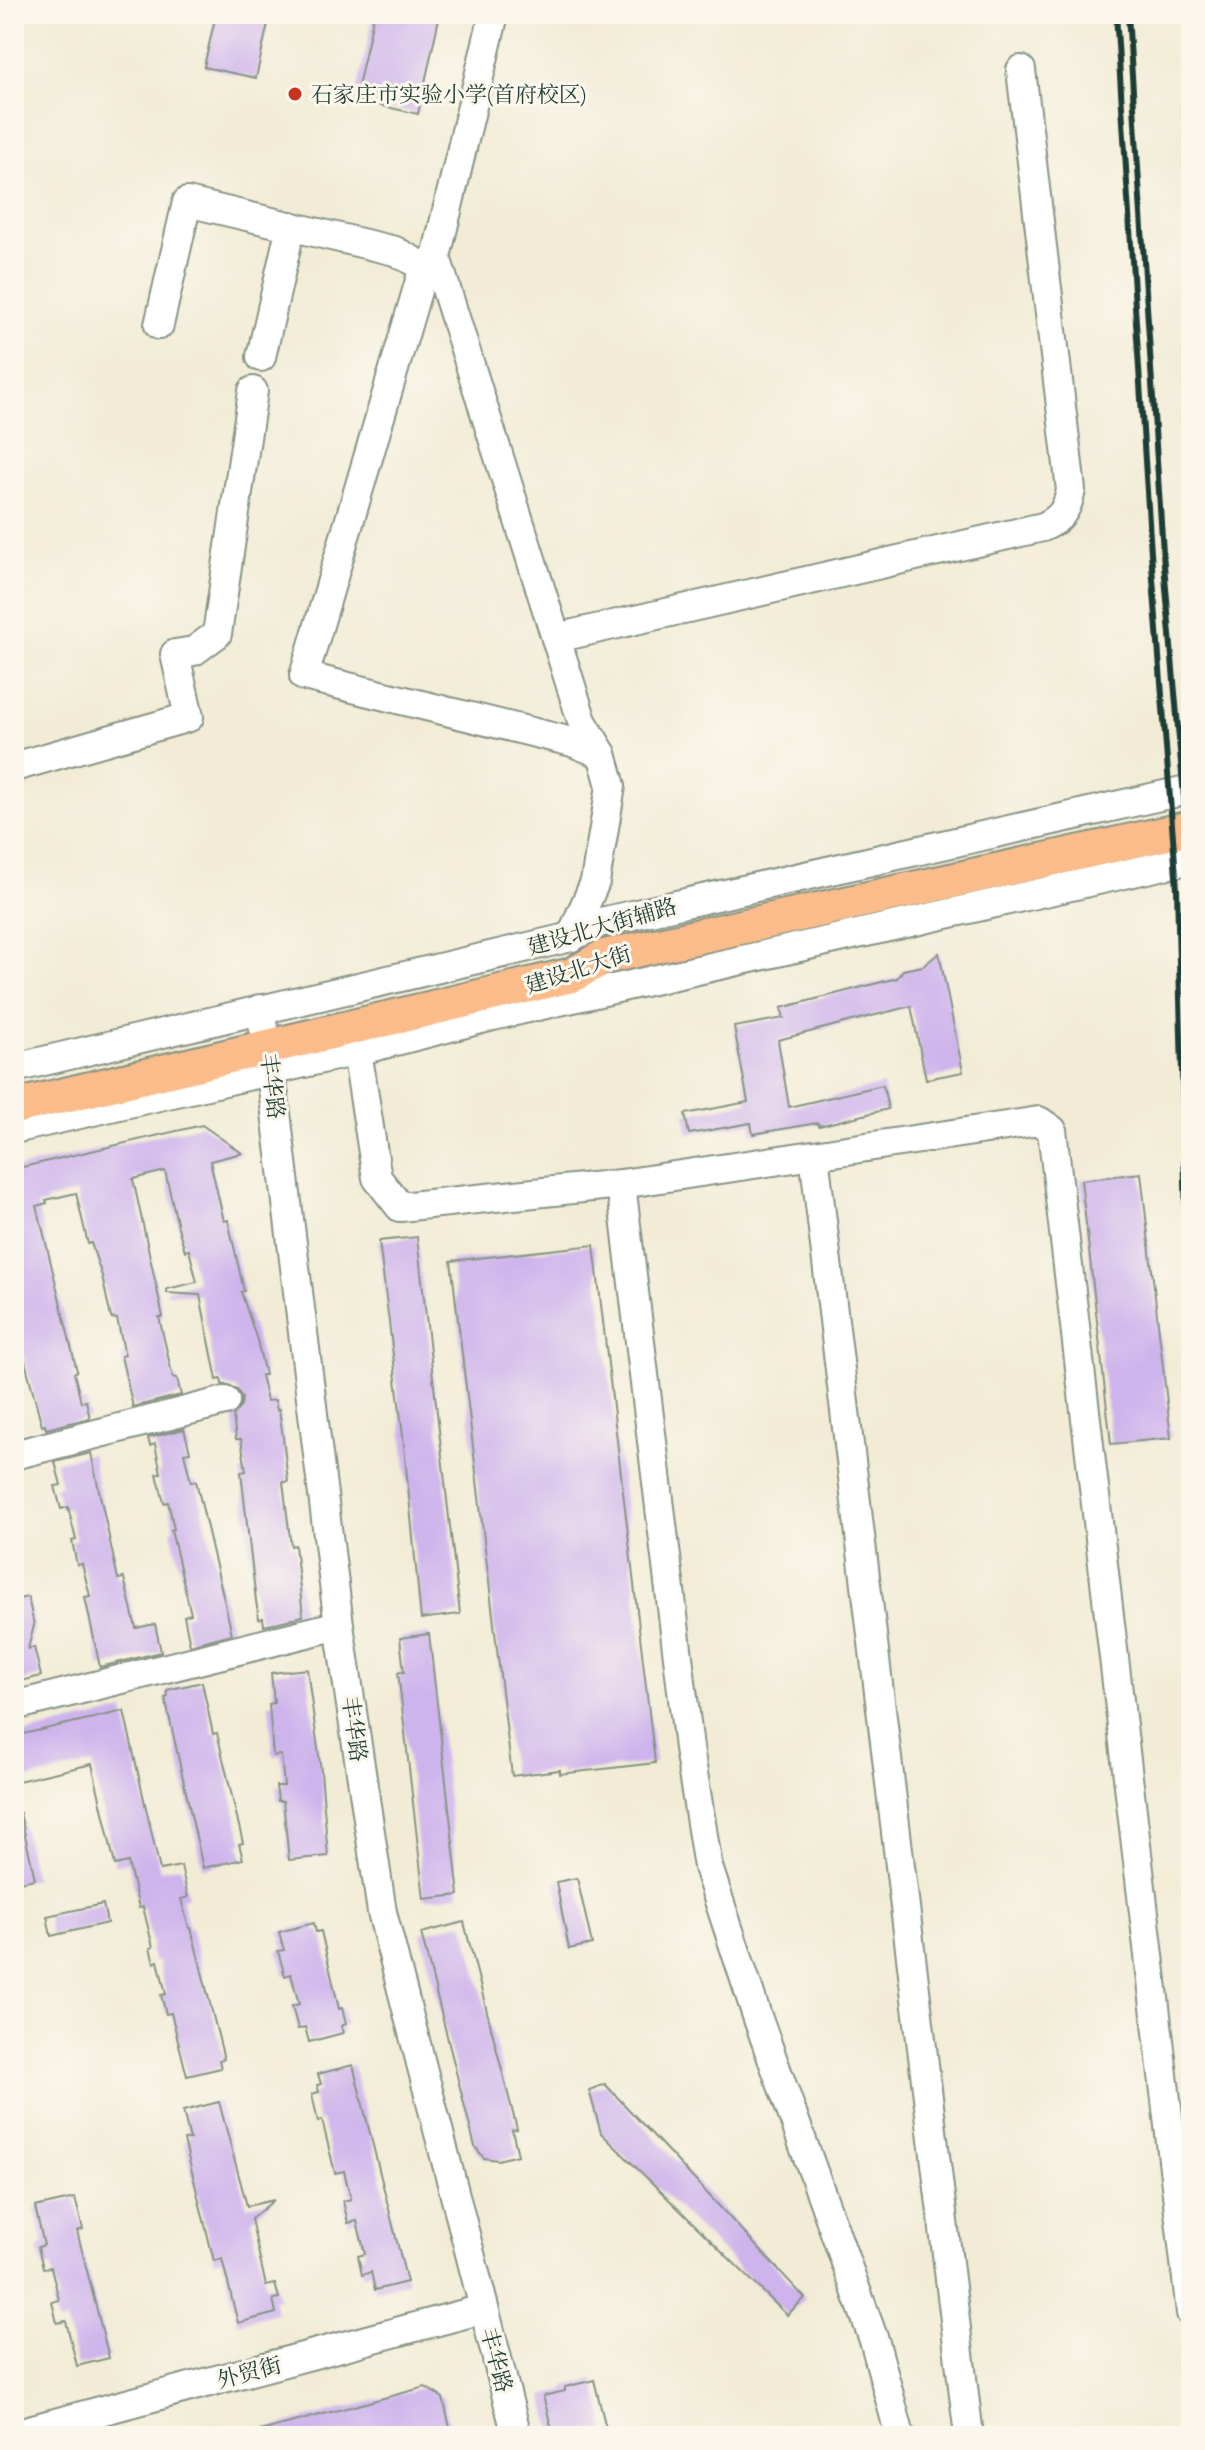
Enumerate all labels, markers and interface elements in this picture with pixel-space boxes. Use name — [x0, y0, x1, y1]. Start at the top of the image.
place label: 石家庄市实验小学(首府校区) — [311, 82, 586, 110]
marker: 石家庄市实验小学(首府校区) — [286, 85, 304, 103]
street label: 建设北大街辅路 — [525, 893, 680, 963]
street label: 建设北大街 — [522, 941, 635, 1001]
street label: 丰华路 — [253, 1052, 289, 1121]
street label: 丰华路 — [335, 1695, 371, 1764]
street label: 丰华路 — [473, 2325, 517, 2396]
street label: 外贸街 — [214, 2352, 285, 2396]

